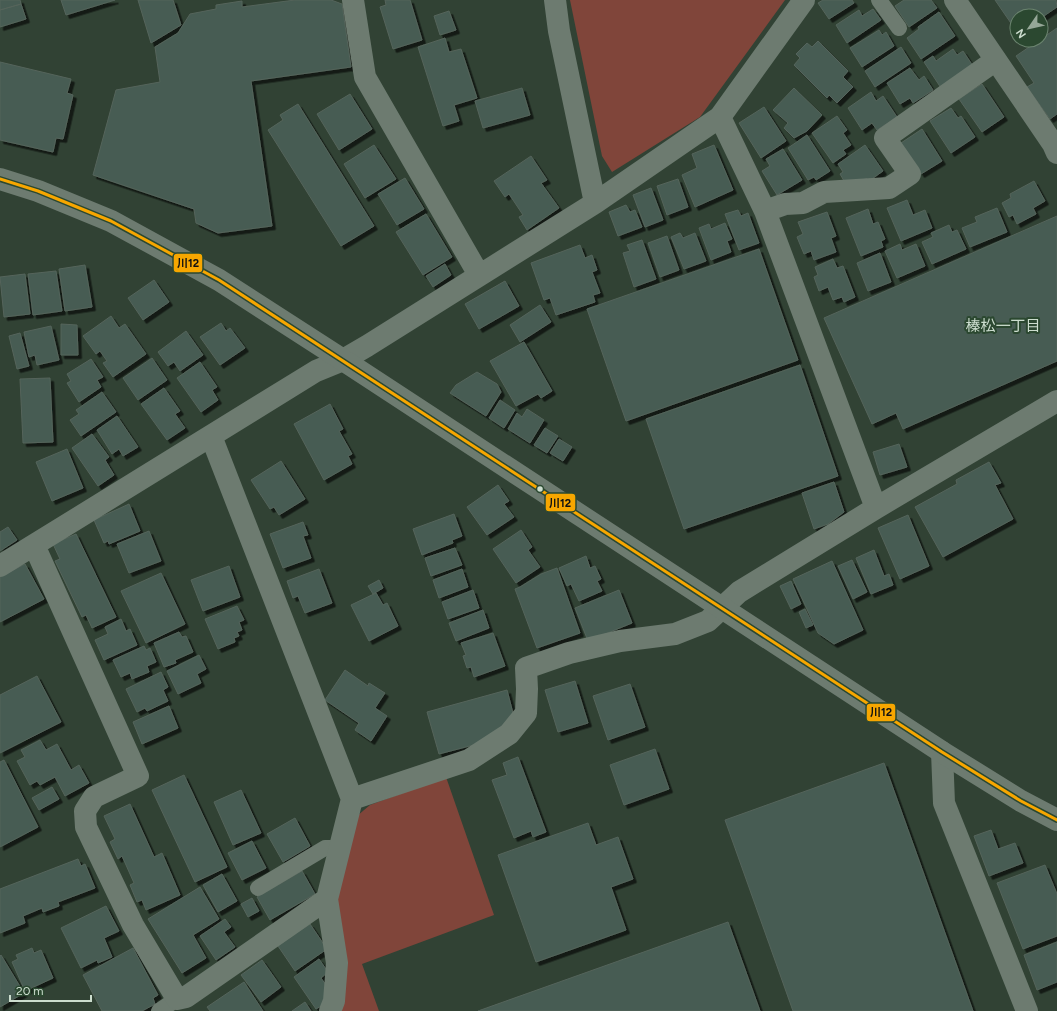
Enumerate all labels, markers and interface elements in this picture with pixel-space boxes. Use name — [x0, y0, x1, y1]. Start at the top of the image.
north arrow — [1009, 8, 1049, 48]
text: N — [1013, 26, 1029, 40]
line badge: 川12 — [173, 253, 203, 273]
text: 川12 — [177, 257, 199, 270]
district label: 榛松一丁目 — [965, 317, 1041, 335]
unlabelled marker — [535, 484, 545, 494]
line badge: 川12 — [545, 493, 576, 512]
text: 川12 — [549, 497, 571, 510]
line badge: 川12 — [866, 703, 896, 722]
text: 川12 — [870, 706, 892, 719]
scale bar — [10, 977, 91, 1003]
text: 20 m — [16, 984, 44, 998]

